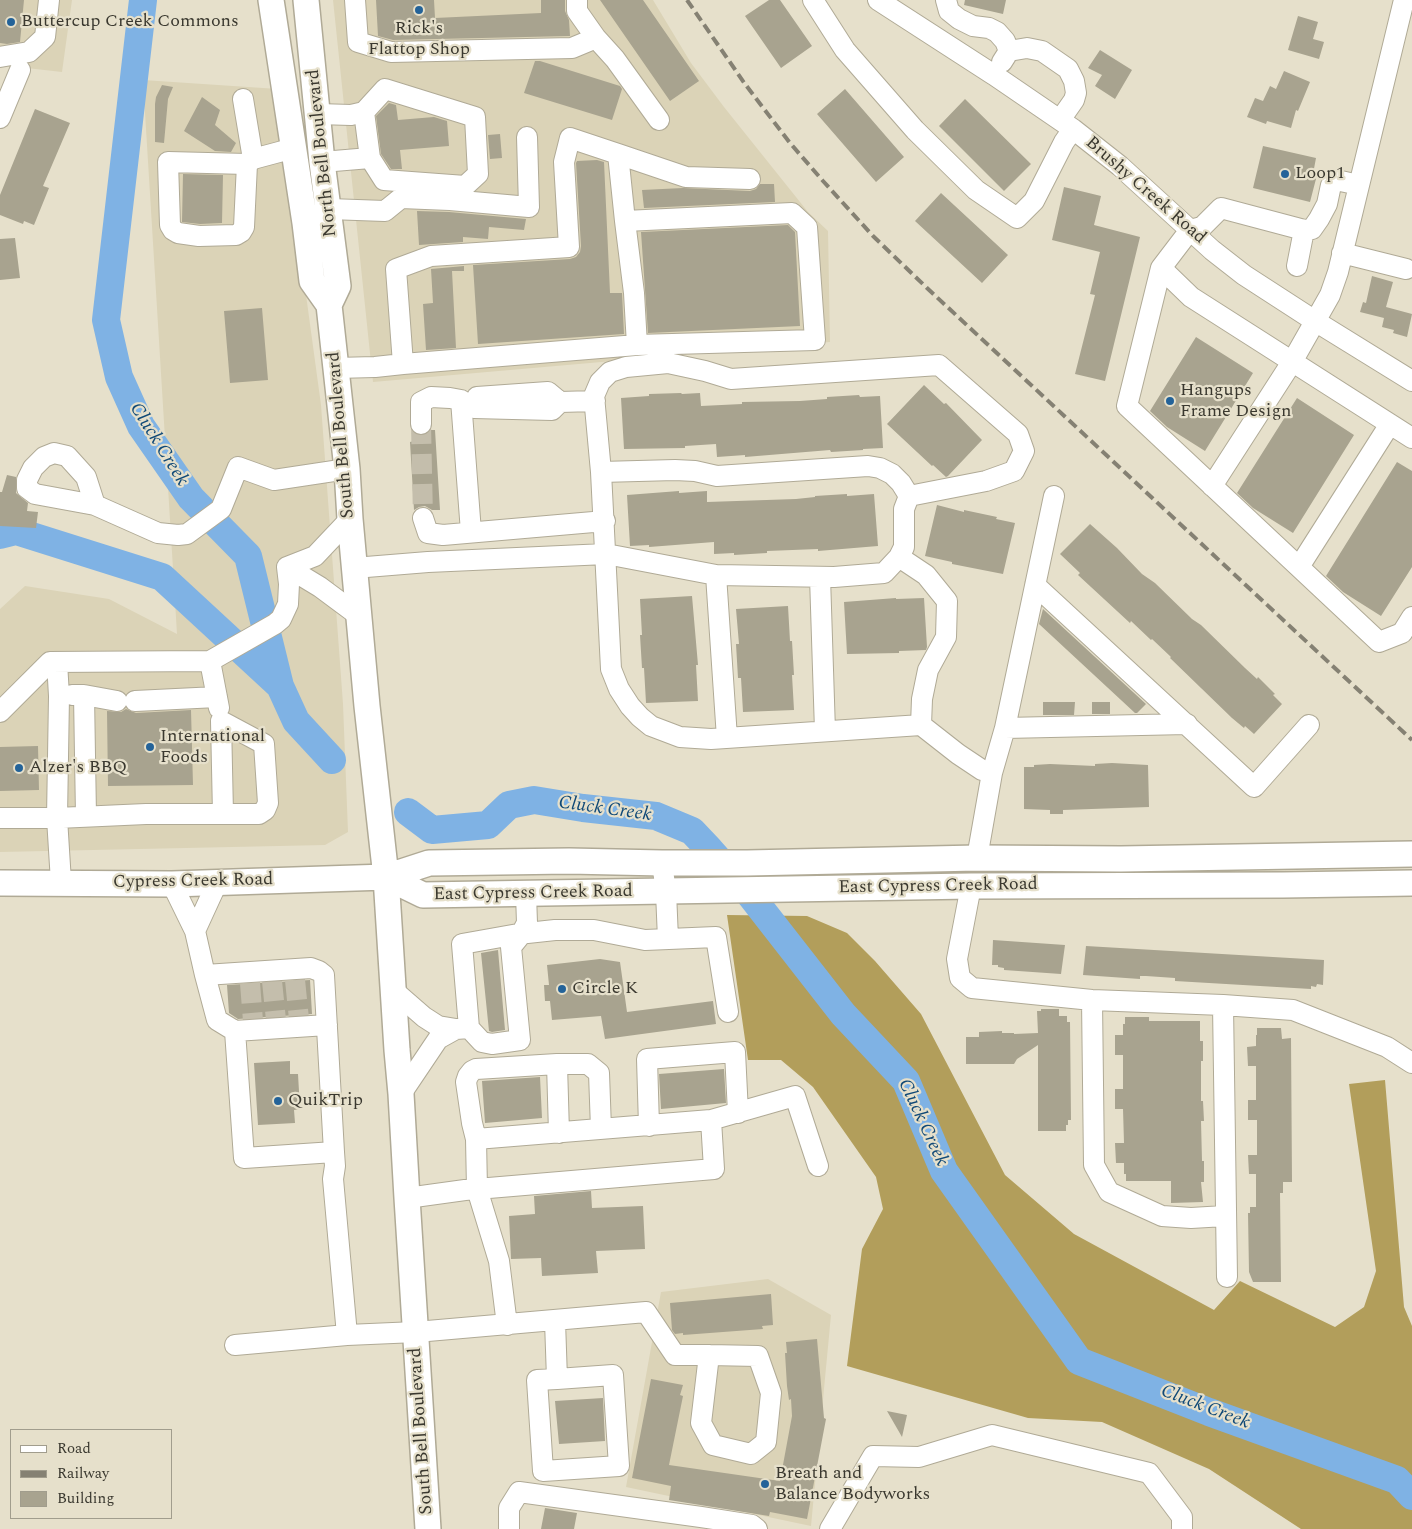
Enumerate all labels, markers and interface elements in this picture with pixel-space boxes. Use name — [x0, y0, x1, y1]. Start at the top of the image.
marker: Rick's Flattop Shop — [413, 4, 425, 16]
place label: Buttercup Creek Commons — [21, 11, 239, 33]
marker: Buttercup Creek Commons — [5, 16, 17, 28]
place label: Rick's Flattop Shop — [368, 18, 470, 60]
street label: North Bell Boulevard — [303, 68, 343, 238]
street label: Brushy Creek Road — [1080, 133, 1210, 249]
place label: Loop1 — [1295, 163, 1345, 185]
marker: Loop1 — [1279, 168, 1291, 180]
street label: South Bell Boulevard — [324, 351, 360, 519]
place label: Hangups Frame Design — [1180, 380, 1292, 422]
marker: Hangups Frame Design — [1164, 395, 1176, 407]
water label: Cluck Creek — [124, 399, 192, 491]
place label: International Foods — [160, 726, 265, 769]
marker: International Foods — [144, 741, 156, 753]
place label: Alzer's BBQ — [29, 757, 127, 779]
marker: Alzer's BBQ — [13, 762, 25, 774]
water label: Cluck Creek — [557, 792, 653, 828]
street label: Cypress Creek Road — [113, 870, 273, 894]
street label: East Cypress Creek Road — [838, 874, 1038, 900]
street label: East Cypress Creek Road — [433, 881, 633, 907]
place label: Circle K — [572, 978, 638, 1000]
marker: Circle K — [556, 983, 568, 995]
water label: Cluck Creek — [892, 1076, 952, 1170]
place label: QuikTrip — [288, 1090, 363, 1112]
marker: QuikTrip — [272, 1095, 284, 1107]
street label: South Bell Boulevard — [405, 1347, 439, 1515]
water label: Cluck Creek — [1157, 1381, 1253, 1435]
legend — [10, 1429, 172, 1519]
text: Road — [57, 1437, 91, 1460]
text: Railway — [57, 1462, 109, 1485]
place label: Breath and Balance Bodyworks — [775, 1463, 930, 1506]
marker: Breath and Balance Bodyworks — [759, 1478, 771, 1490]
text: Building — [57, 1487, 114, 1510]

